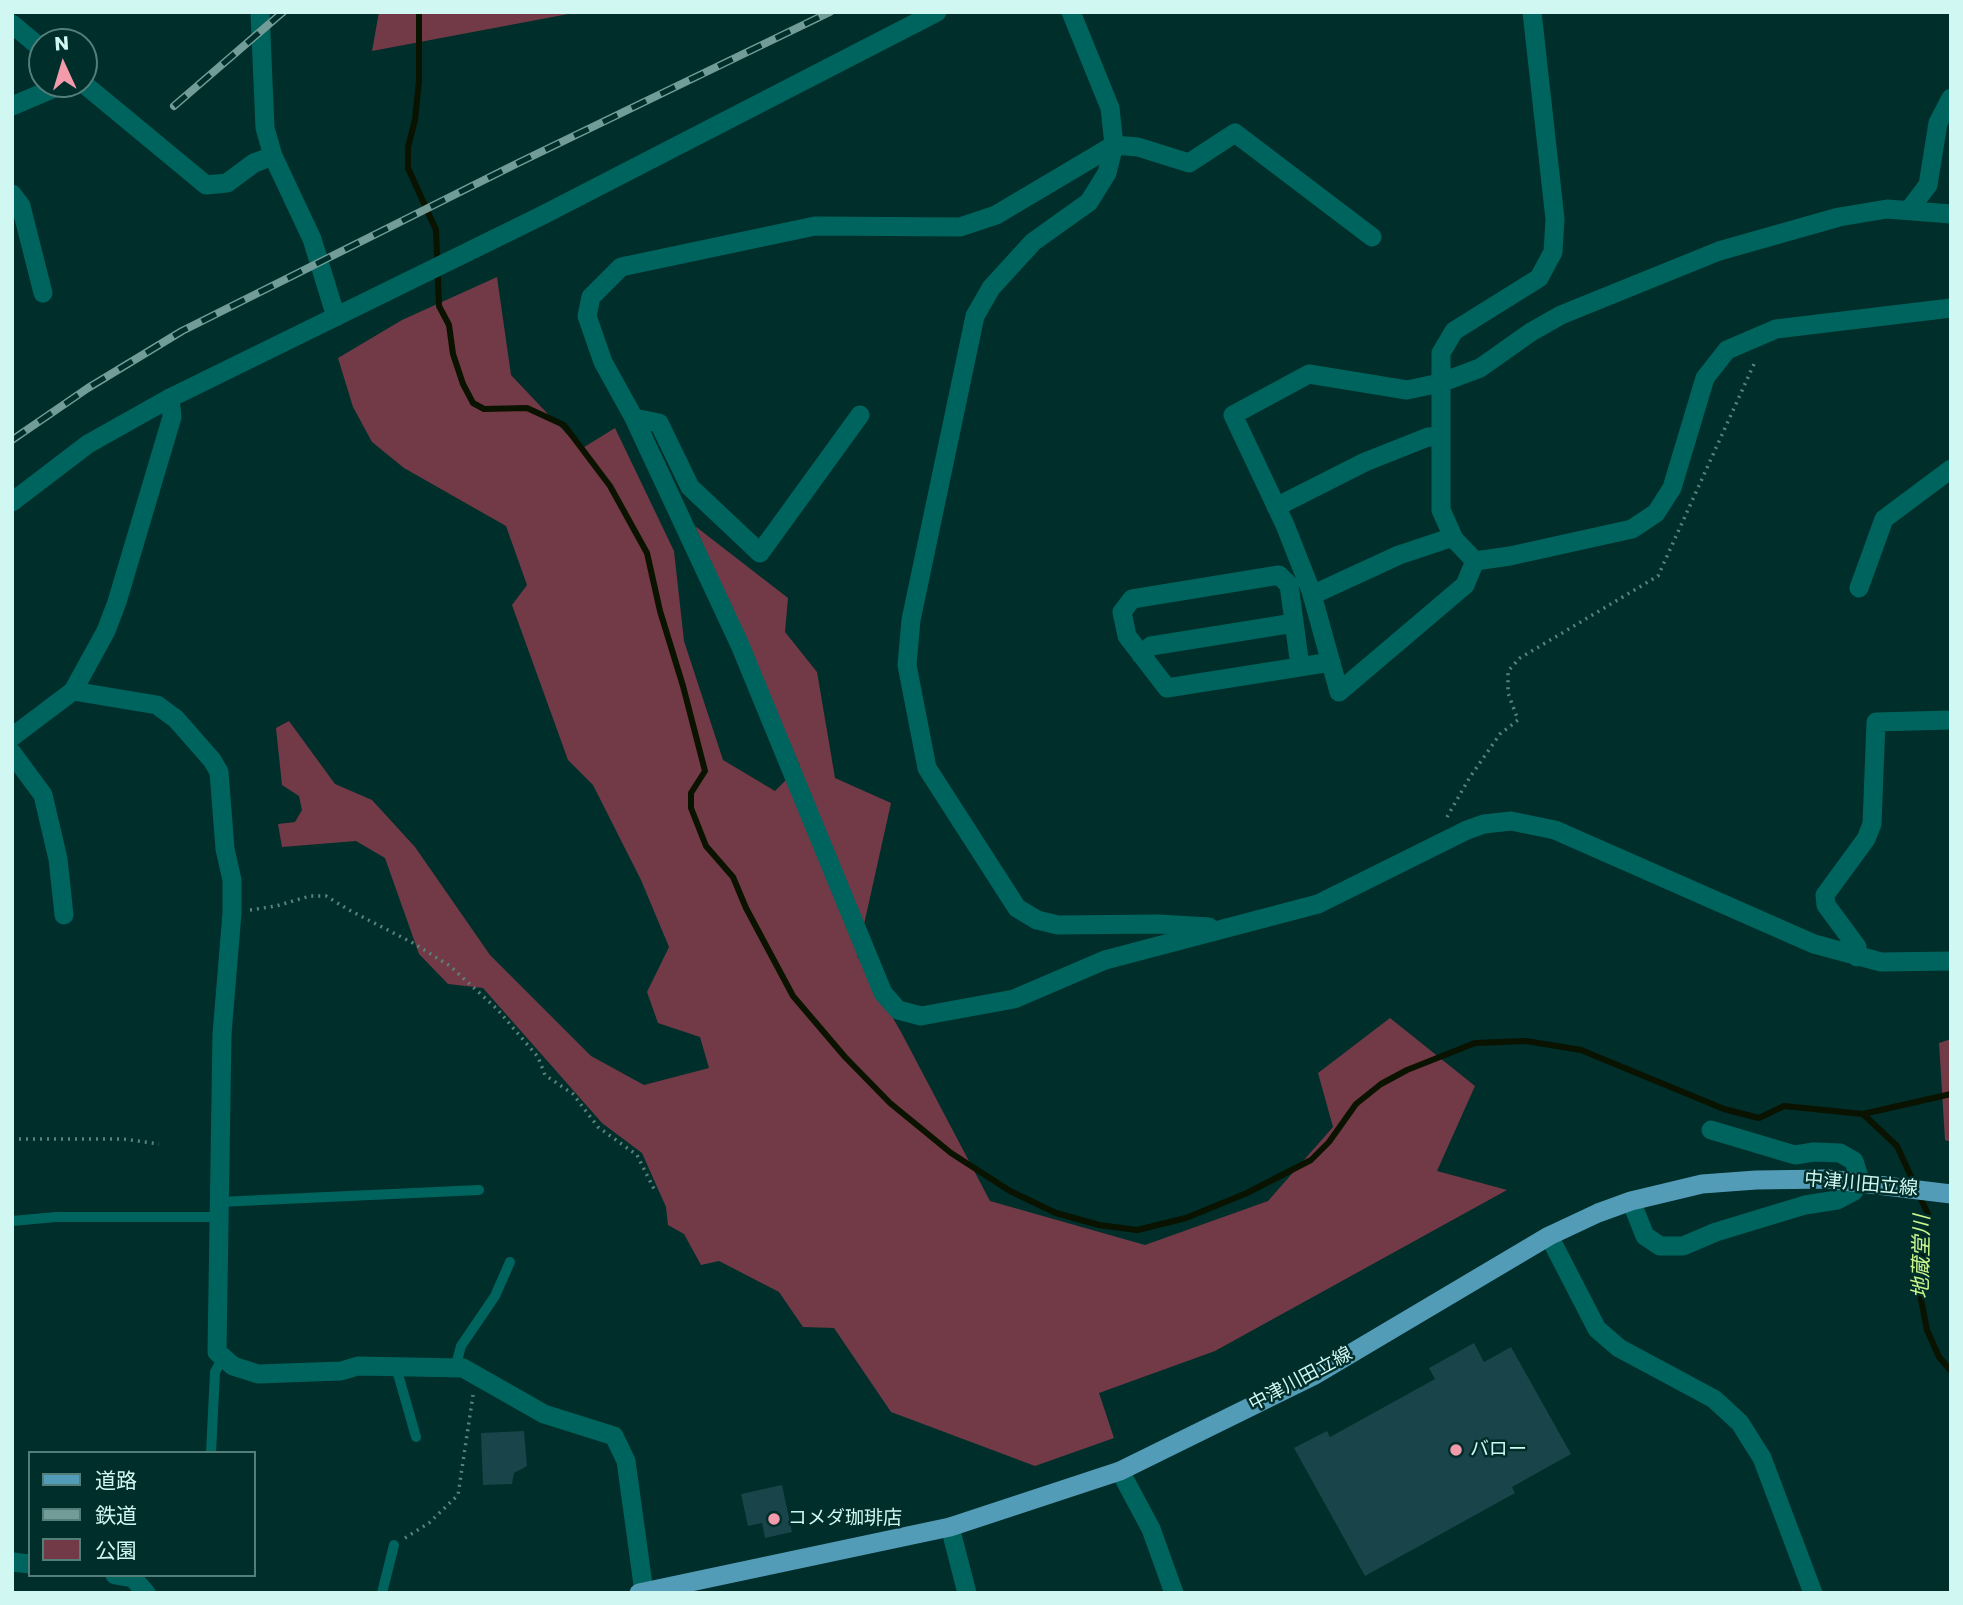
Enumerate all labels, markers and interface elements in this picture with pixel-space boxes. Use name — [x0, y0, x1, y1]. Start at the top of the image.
north arrow — [28, 28, 98, 98]
text: N — [54, 30, 70, 58]
street label: 中津川田立線 — [1803, 1169, 1919, 1201]
water label: 地蔵堂川 — [1910, 1215, 1936, 1299]
street label: 中津川田立線 — [1245, 1343, 1357, 1417]
place label: バロー — [1470, 1439, 1527, 1461]
marker: バロー — [1448, 1442, 1464, 1458]
legend — [28, 1451, 256, 1577]
text: 道路 — [95, 1466, 137, 1495]
text: 鉄道 — [95, 1501, 137, 1530]
place label: コメダ珈琲店 — [788, 1508, 902, 1530]
marker: コメダ珈琲店 — [766, 1511, 782, 1527]
text: 公園 — [95, 1536, 137, 1565]

